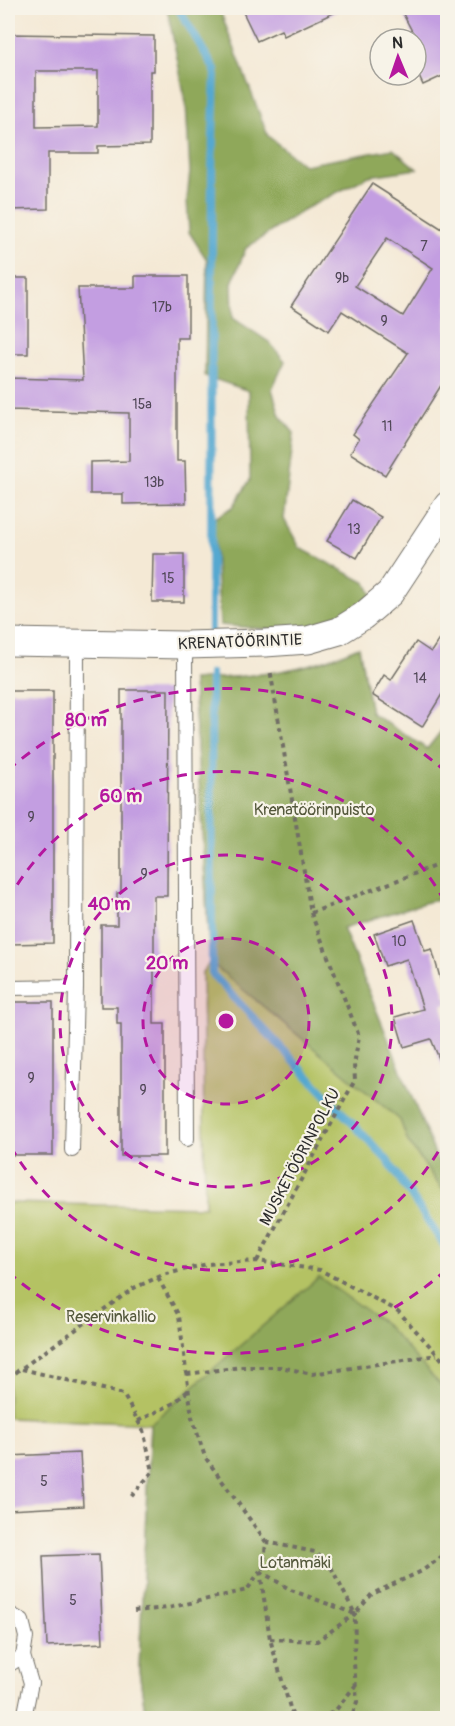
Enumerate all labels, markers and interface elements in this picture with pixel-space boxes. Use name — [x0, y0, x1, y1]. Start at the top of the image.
north arrow — [368, 27, 428, 87]
text: N — [392, 33, 403, 53]
house number: 7 — [420, 238, 428, 255]
house number: 9b — [335, 270, 349, 287]
house number: 17b — [152, 299, 172, 316]
house number: 9 — [380, 313, 388, 330]
house number: 15a — [132, 396, 152, 413]
house number: 11 — [382, 418, 392, 435]
house number: 13b — [144, 474, 164, 491]
house number: 13 — [347, 521, 361, 538]
house number: 15 — [161, 570, 175, 587]
street label: KRENATÖÖRINTIE — [178, 630, 302, 654]
house number: 14 — [413, 670, 427, 687]
text: 80 m — [65, 709, 107, 732]
text: 60 m — [100, 785, 142, 808]
park label: Krenatöörinpuisto — [254, 800, 375, 820]
house number: 9 — [27, 809, 35, 826]
house number: 9 — [140, 866, 148, 883]
text: 40 m — [88, 893, 130, 916]
house number: 10 — [391, 933, 407, 950]
text: 20 m — [146, 952, 188, 975]
centre of rings — [216, 1011, 236, 1031]
house number: 9 — [27, 1070, 35, 1087]
house number: 9 — [139, 1082, 147, 1099]
street label: MUSKETÖÖRINPOLKU — [255, 1085, 345, 1229]
park label: Reservinkallio — [66, 1307, 156, 1327]
house number: 5 — [40, 1473, 48, 1490]
park label: Lotanmäki — [259, 1553, 331, 1573]
house number: 5 — [69, 1592, 77, 1609]

